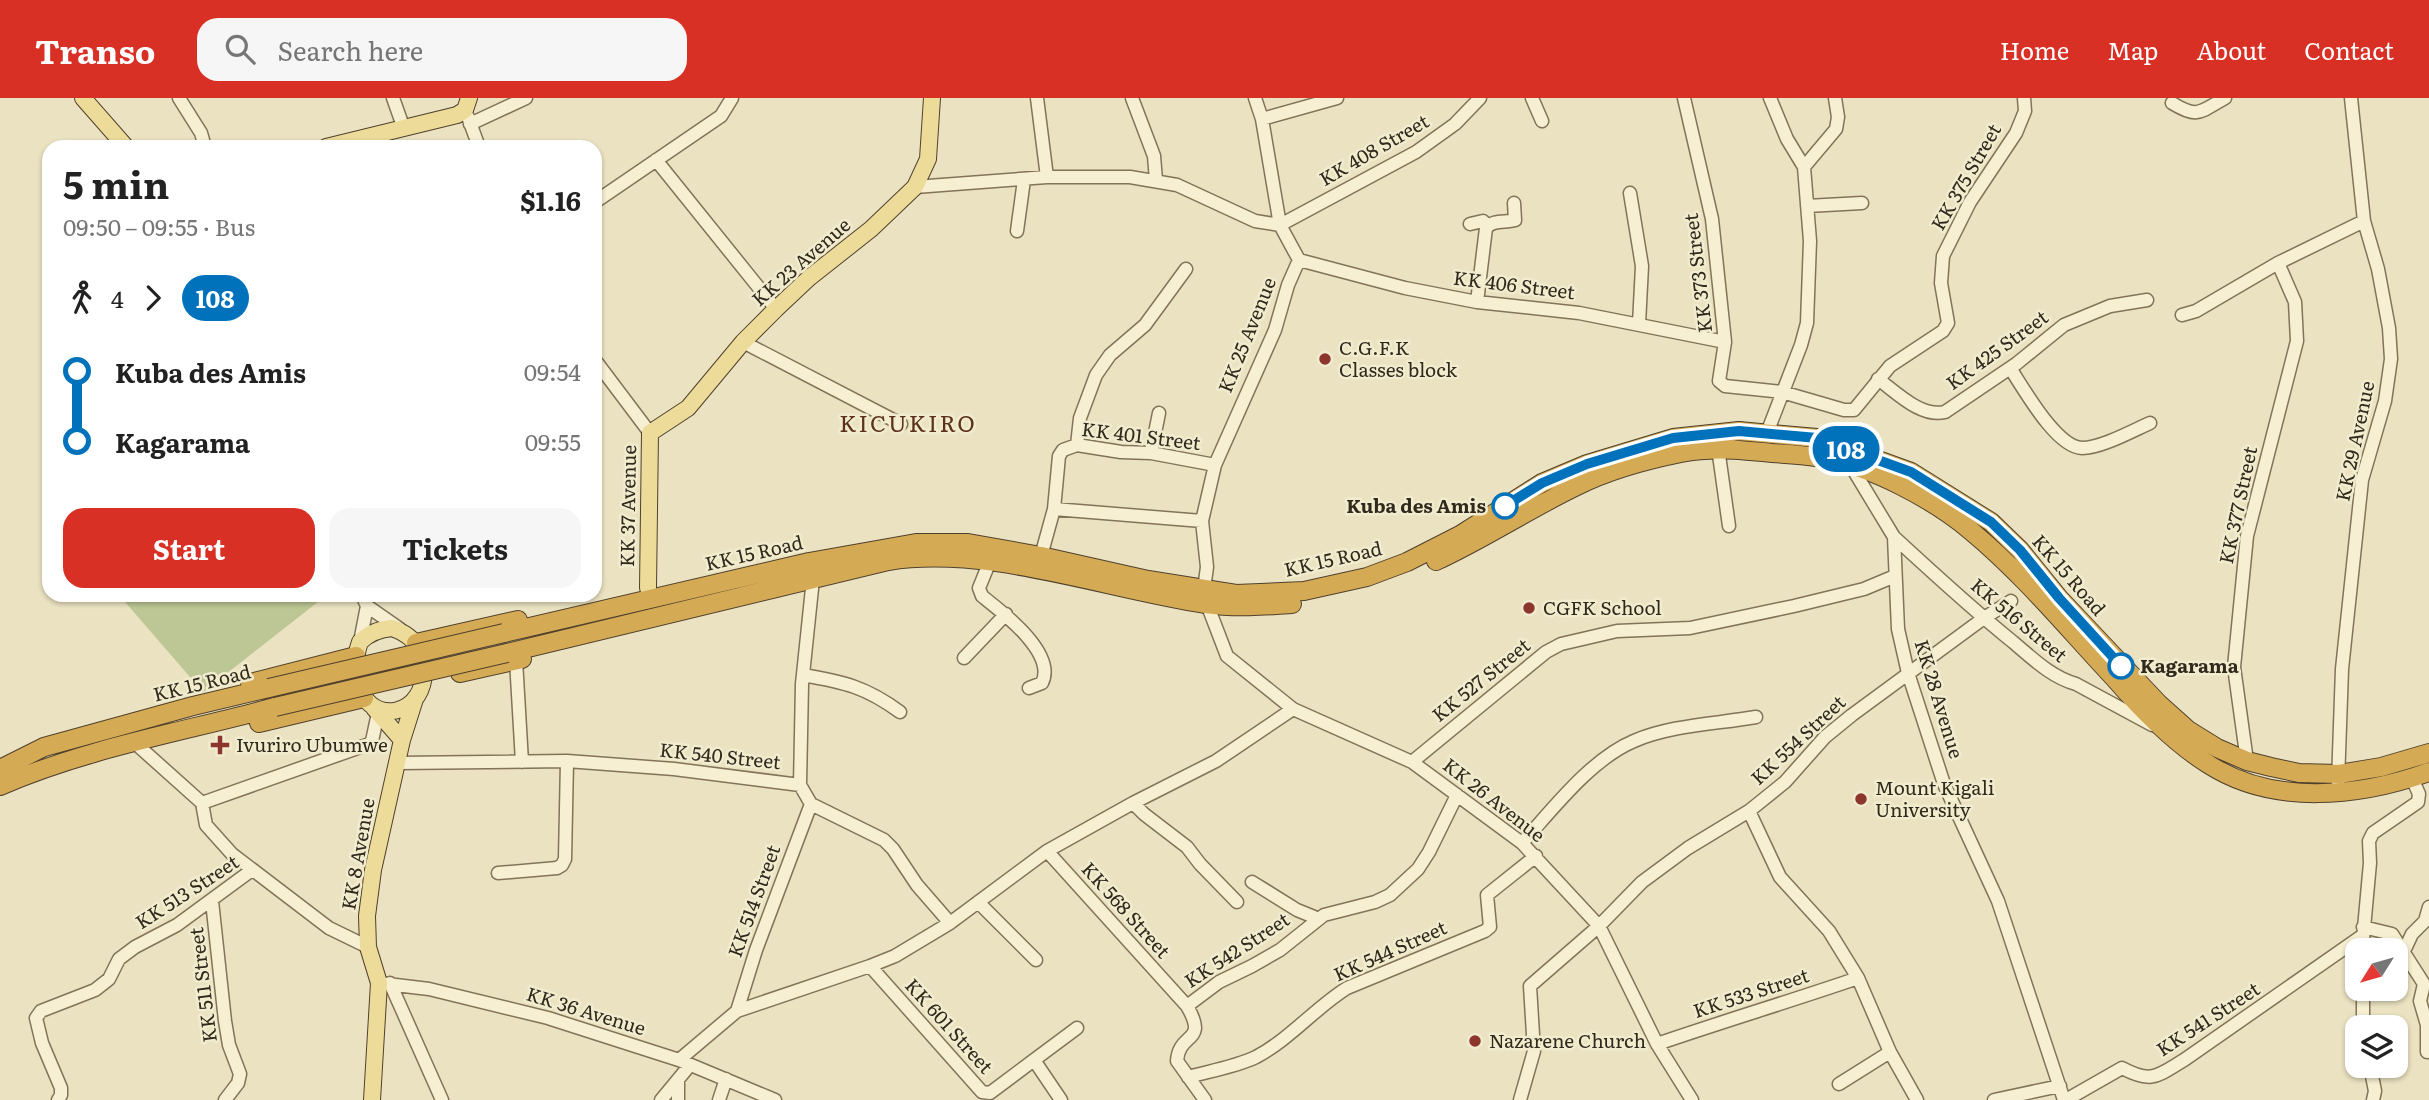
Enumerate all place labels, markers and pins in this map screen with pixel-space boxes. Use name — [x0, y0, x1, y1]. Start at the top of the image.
place label: C.G.F.K Classes block — [1339, 333, 1458, 383]
marker: C.G.F.K Classes block — [1317, 351, 1333, 367]
place label: Kuba des Amis — [1346, 491, 1486, 519]
marker: Kuba des Amis — [1492, 493, 1518, 519]
place label: CGFK School — [1543, 593, 1662, 621]
marker: CGFK School — [1521, 600, 1537, 616]
place label: Kagarama — [2140, 651, 2239, 679]
marker: Kagarama — [2108, 653, 2134, 679]
place label: Ivuriro Ubumwe — [236, 730, 388, 758]
marker: Ivuriro Ubumwe — [210, 735, 230, 755]
place label: Mount Kigali University — [1875, 773, 1994, 823]
marker: Mount Kigali University — [1853, 791, 1869, 807]
place label: Nazarene Church — [1489, 1026, 1646, 1054]
marker: Nazarene Church — [1467, 1033, 1483, 1049]

